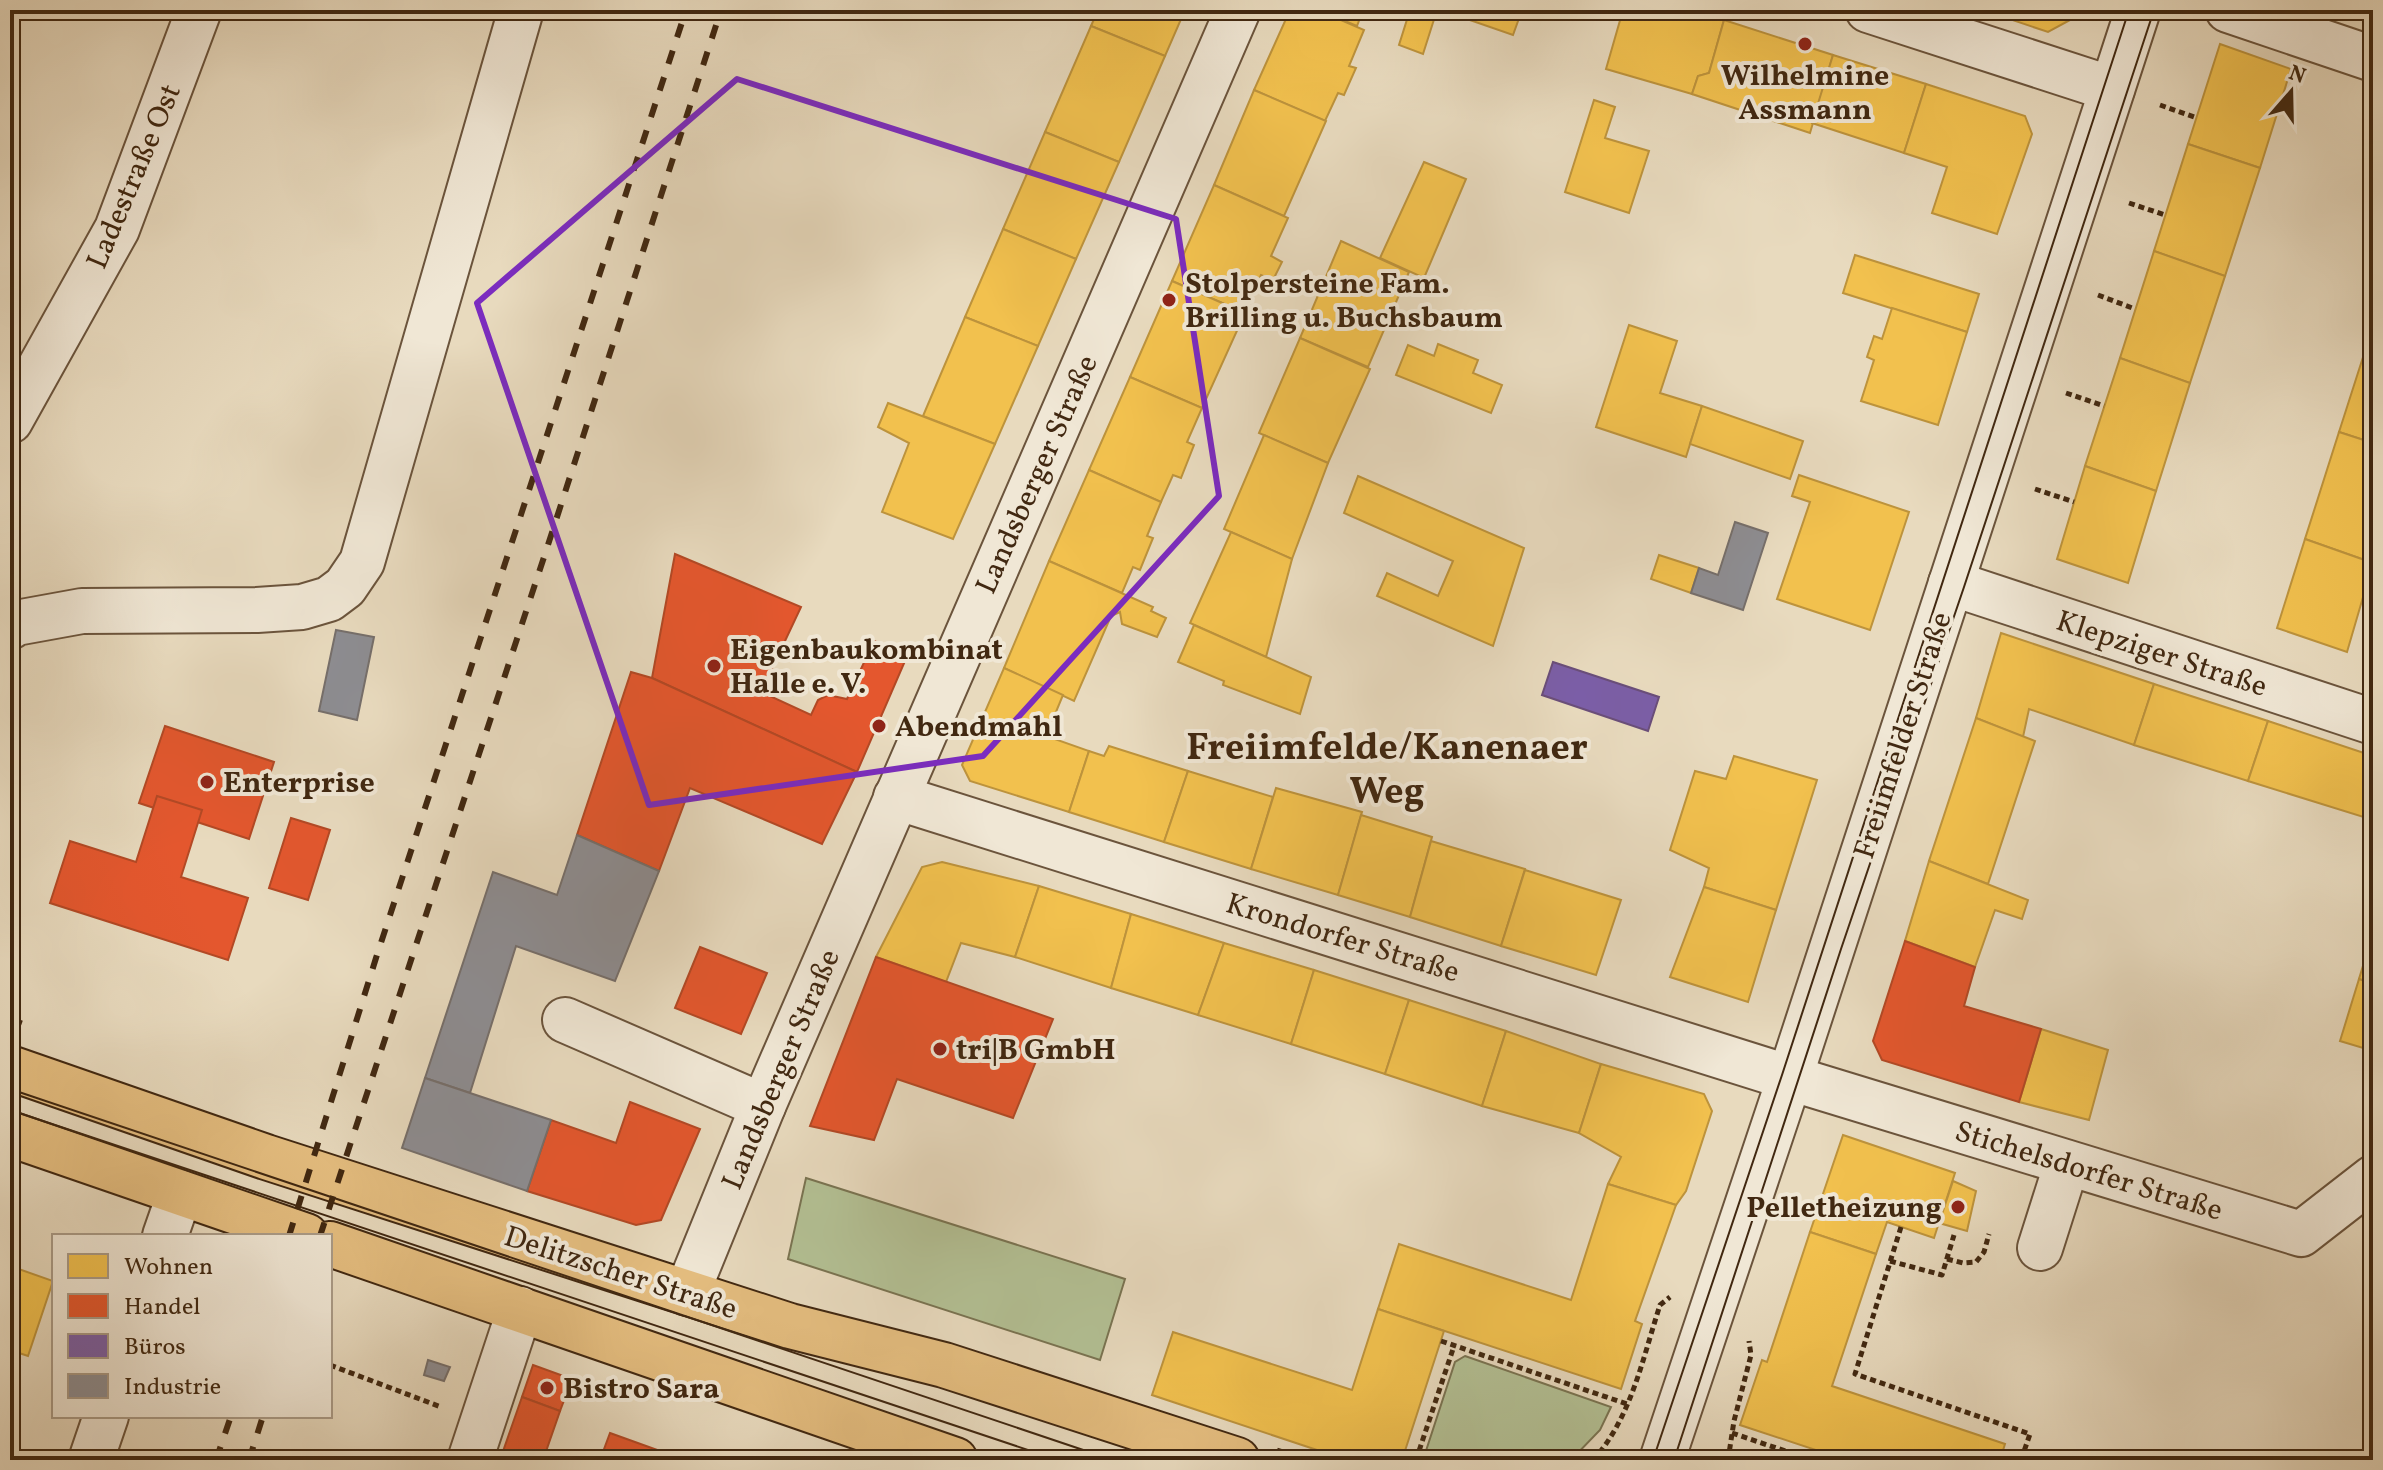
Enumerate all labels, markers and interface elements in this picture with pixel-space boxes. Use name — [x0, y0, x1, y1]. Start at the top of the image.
marker: Wilhelmine Assmann — [1796, 35, 1814, 53]
north arrow — [2251, 52, 2331, 132]
place label: Wilhelmine Assmann — [1721, 56, 1889, 132]
text: N — [2284, 58, 2310, 93]
street label: Ladestraße Ost — [77, 78, 193, 276]
place label: Stolpersteine Fam. Brilling u. Buchsbaum — [1185, 264, 1503, 340]
marker: Stolpersteine Fam. Brilling u. Buchsbaum — [1160, 291, 1178, 309]
street label: Landsberger Straße — [966, 349, 1109, 601]
street label: Klepziger Straße — [2050, 601, 2272, 709]
street label: Freiimfelder Straße — [1844, 607, 1964, 864]
place label: Eigenbaukombinat Halle e. V. — [730, 630, 1003, 706]
marker: Eigenbaukombinat Halle e. V. — [705, 657, 723, 675]
place label: Abendmahl — [895, 707, 1062, 749]
marker: Abendmahl — [870, 717, 888, 735]
district label: Freiimfelde/Kanenaer Weg — [1186, 723, 1588, 820]
place label: Enterprise — [223, 763, 375, 805]
marker: Enterprise — [198, 773, 216, 791]
street label: Krondorfer Straße — [1221, 883, 1464, 994]
street label: Landsberger Straße — [712, 943, 851, 1197]
place label: tri|B GmbH — [956, 1030, 1116, 1072]
marker: tri|B GmbH — [931, 1040, 949, 1058]
street label: Stichelsdorfer Straße — [1949, 1111, 2227, 1233]
place label: Pelletheizung — [1746, 1188, 1942, 1230]
marker: Pelletheizung — [1949, 1198, 1967, 1216]
street label: Delitzscher Straße — [499, 1216, 742, 1331]
legend — [52, 1234, 332, 1418]
text: Wohnen — [124, 1251, 213, 1285]
text: Handel — [124, 1291, 200, 1325]
text: Büros — [124, 1331, 186, 1365]
place label: Bistro Sara — [563, 1369, 720, 1411]
text: Industrie — [124, 1371, 221, 1405]
marker: Bistro Sara — [538, 1379, 556, 1397]

